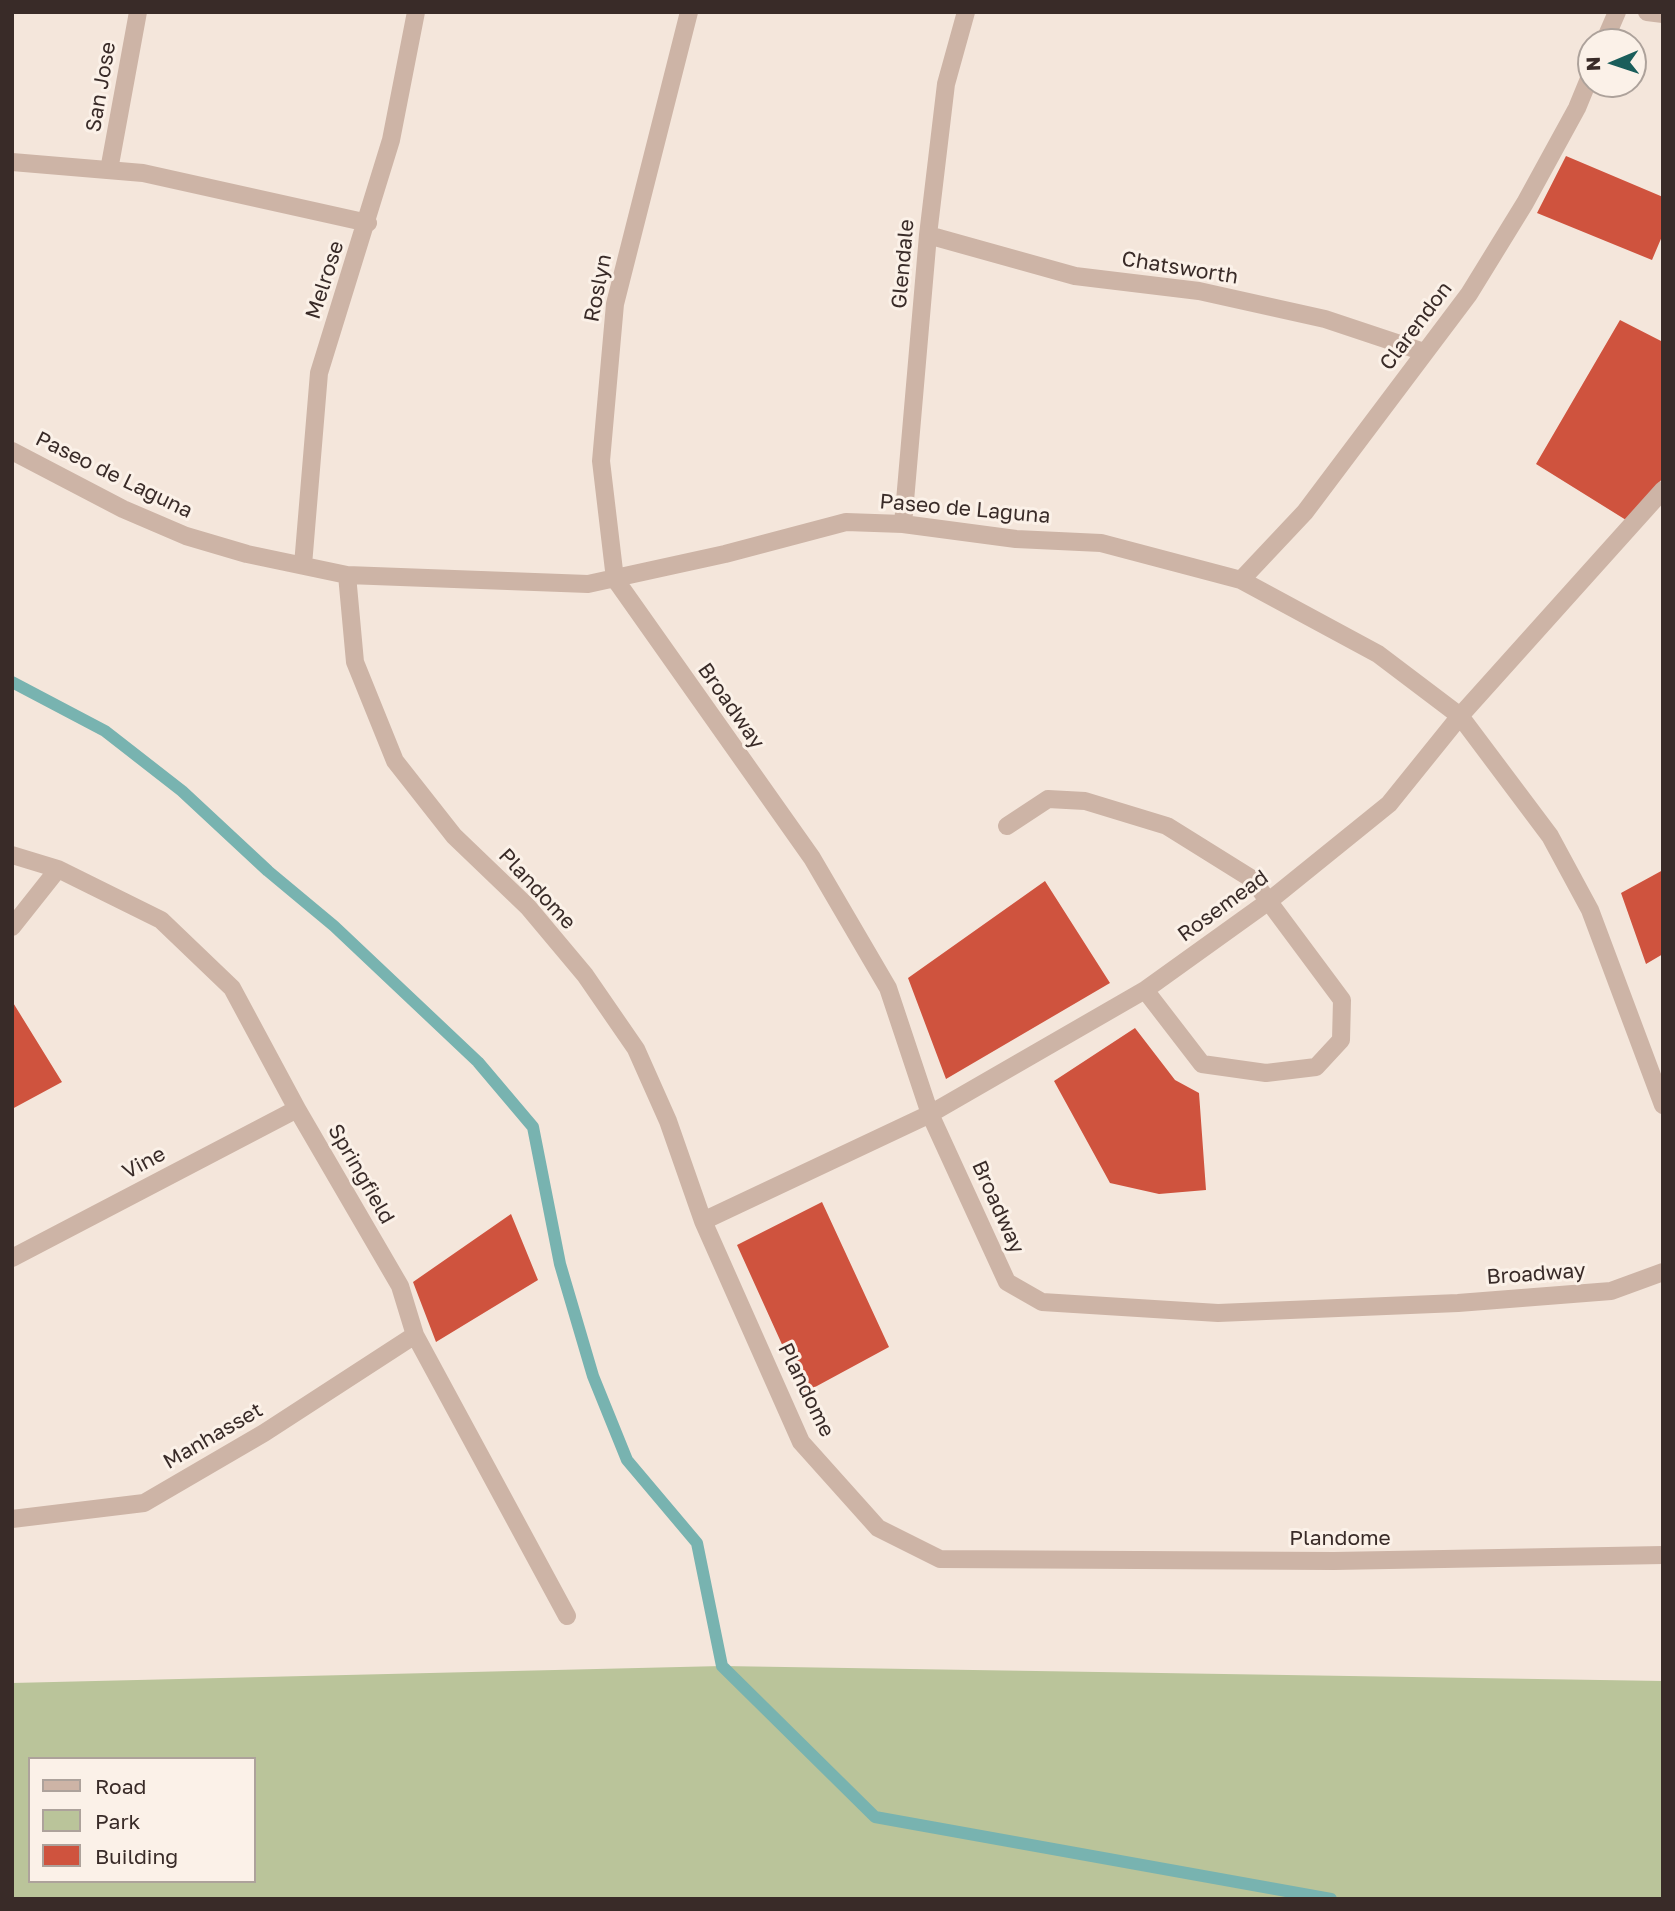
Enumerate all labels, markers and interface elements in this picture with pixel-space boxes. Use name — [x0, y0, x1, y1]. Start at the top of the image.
north arrow — [1577, 28, 1647, 98]
street label: San Jose — [81, 40, 121, 134]
text: N — [1581, 56, 1604, 71]
street label: Glendale — [887, 218, 919, 310]
street label: Melrose — [301, 238, 349, 322]
street label: Chatsworth — [1120, 246, 1240, 290]
street label: Roslyn — [579, 252, 617, 324]
street label: Clarendon — [1375, 277, 1457, 375]
street label: Paseo de Laguna — [31, 426, 197, 524]
street label: Paseo de Laguna — [879, 489, 1051, 529]
street label: Broadway — [692, 658, 770, 754]
street label: Plandome — [493, 843, 581, 935]
street label: Rosemead — [1173, 865, 1273, 947]
street label: Springfield — [322, 1120, 400, 1228]
street label: Vine — [118, 1141, 170, 1185]
street label: Broadway — [966, 1157, 1030, 1257]
street label: Broadway — [1486, 1258, 1586, 1290]
street label: Plandome — [772, 1339, 840, 1441]
street label: Manhasset — [159, 1397, 267, 1475]
street label: Plandome — [1289, 1525, 1391, 1551]
legend — [28, 1757, 256, 1883]
text: Road — [95, 1773, 146, 1799]
text: Park — [95, 1808, 140, 1834]
text: Building — [95, 1843, 178, 1869]

